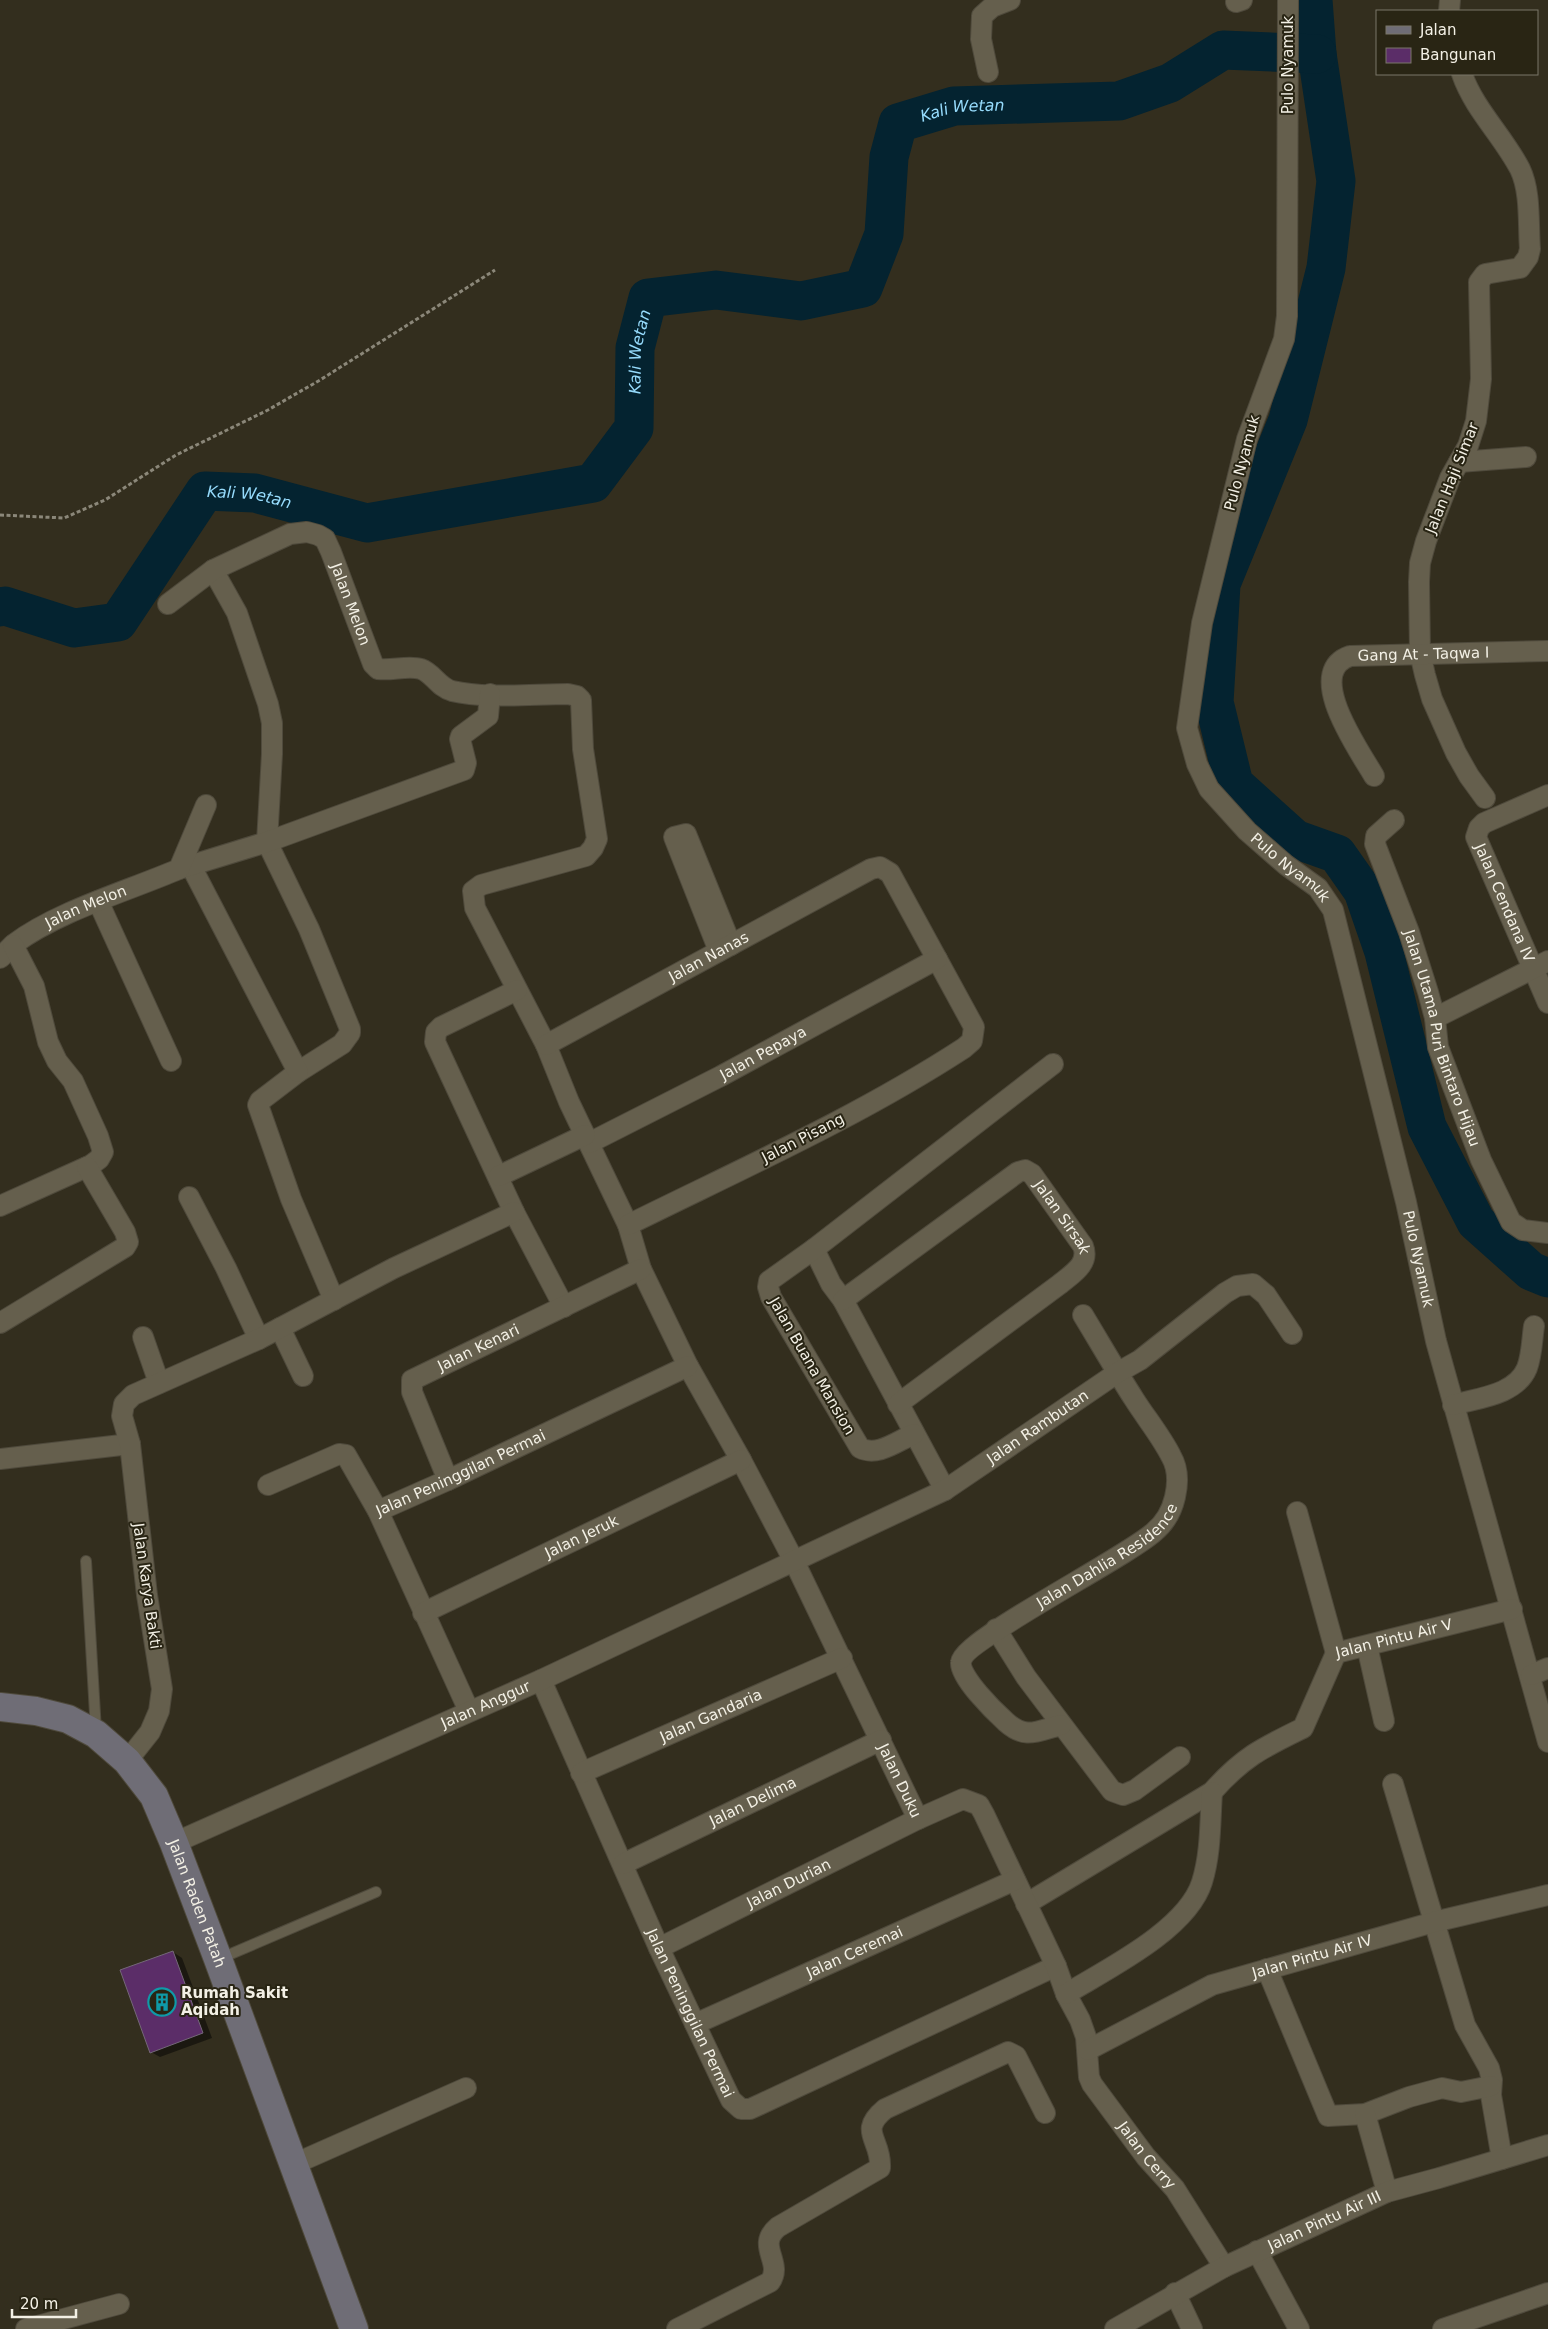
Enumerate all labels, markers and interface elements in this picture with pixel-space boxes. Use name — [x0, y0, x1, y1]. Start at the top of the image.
legend — [1376, 10, 1538, 75]
street label: Pulo Nyamuk — [1279, 15, 1297, 114]
text: Jalan — [1419, 21, 1456, 39]
text: Bangunan — [1420, 46, 1496, 64]
water label: Kali Wetan — [918, 95, 1005, 126]
water label: Kali Wetan — [625, 307, 655, 394]
street label: Pulo Nyamuk — [1221, 413, 1264, 513]
street label: Jalan Haji Simar — [1421, 419, 1483, 537]
water label: Kali Wetan — [207, 482, 294, 512]
street label: Jalan Melon — [327, 560, 374, 648]
street label: Gang At - Taqwa I — [1357, 643, 1490, 665]
street label: Pulo Nyamuk — [1247, 829, 1334, 906]
street label: Jalan Cendana IV — [1470, 840, 1538, 965]
street label: Jalan Melon — [41, 882, 129, 932]
street label: Jalan Utama Puri Bintaro Hijau — [1400, 927, 1484, 1149]
street label: Jalan Nanas — [665, 928, 752, 986]
street label: Jalan Pepaya — [716, 1022, 810, 1084]
street label: Jalan Pisang — [758, 1110, 847, 1167]
street label: Jalan Sirsak — [1030, 1176, 1094, 1256]
street label: Pulo Nyamuk — [1399, 1209, 1438, 1309]
street label: Jalan Buana Mansion — [765, 1293, 859, 1438]
street label: Jalan Kenari — [434, 1320, 522, 1376]
street label: Jalan Rambutan — [983, 1386, 1092, 1468]
street label: Jalan Peninggilan Permai — [372, 1426, 548, 1520]
street label: Jalan Dahlia Residence — [1033, 1501, 1181, 1612]
street label: Jalan Jeruk — [541, 1511, 622, 1562]
street label: Jalan Karya Bakti — [129, 1521, 165, 1650]
street label: Jalan Pintu Air V — [1333, 1615, 1455, 1662]
street label: Jalan Anggur — [437, 1677, 534, 1733]
street label: Jalan Gandaria — [656, 1685, 765, 1747]
street label: Jalan Duku — [874, 1740, 925, 1821]
street label: Jalan Delima — [705, 1773, 799, 1831]
street label: Jalan Raden Patah — [164, 1836, 229, 1970]
street label: Jalan Durian — [743, 1855, 834, 1912]
street label: Jalan Ceremai — [803, 1923, 906, 1982]
street label: Jalan Peninggilan Permai — [642, 1925, 738, 2101]
street label: Jalan Pintu Air IV — [1249, 1931, 1375, 1982]
place label: Rumah Sakit Aqidah — [181, 1984, 288, 2019]
building icon: Rumah Sakit Aqidah — [147, 1987, 177, 2017]
street label: Jalan Cerry — [1113, 2117, 1180, 2193]
street label: Jalan Pintu Air III — [1264, 2187, 1384, 2255]
scale bar — [12, 2286, 76, 2318]
text: 20 m — [20, 2295, 58, 2313]

